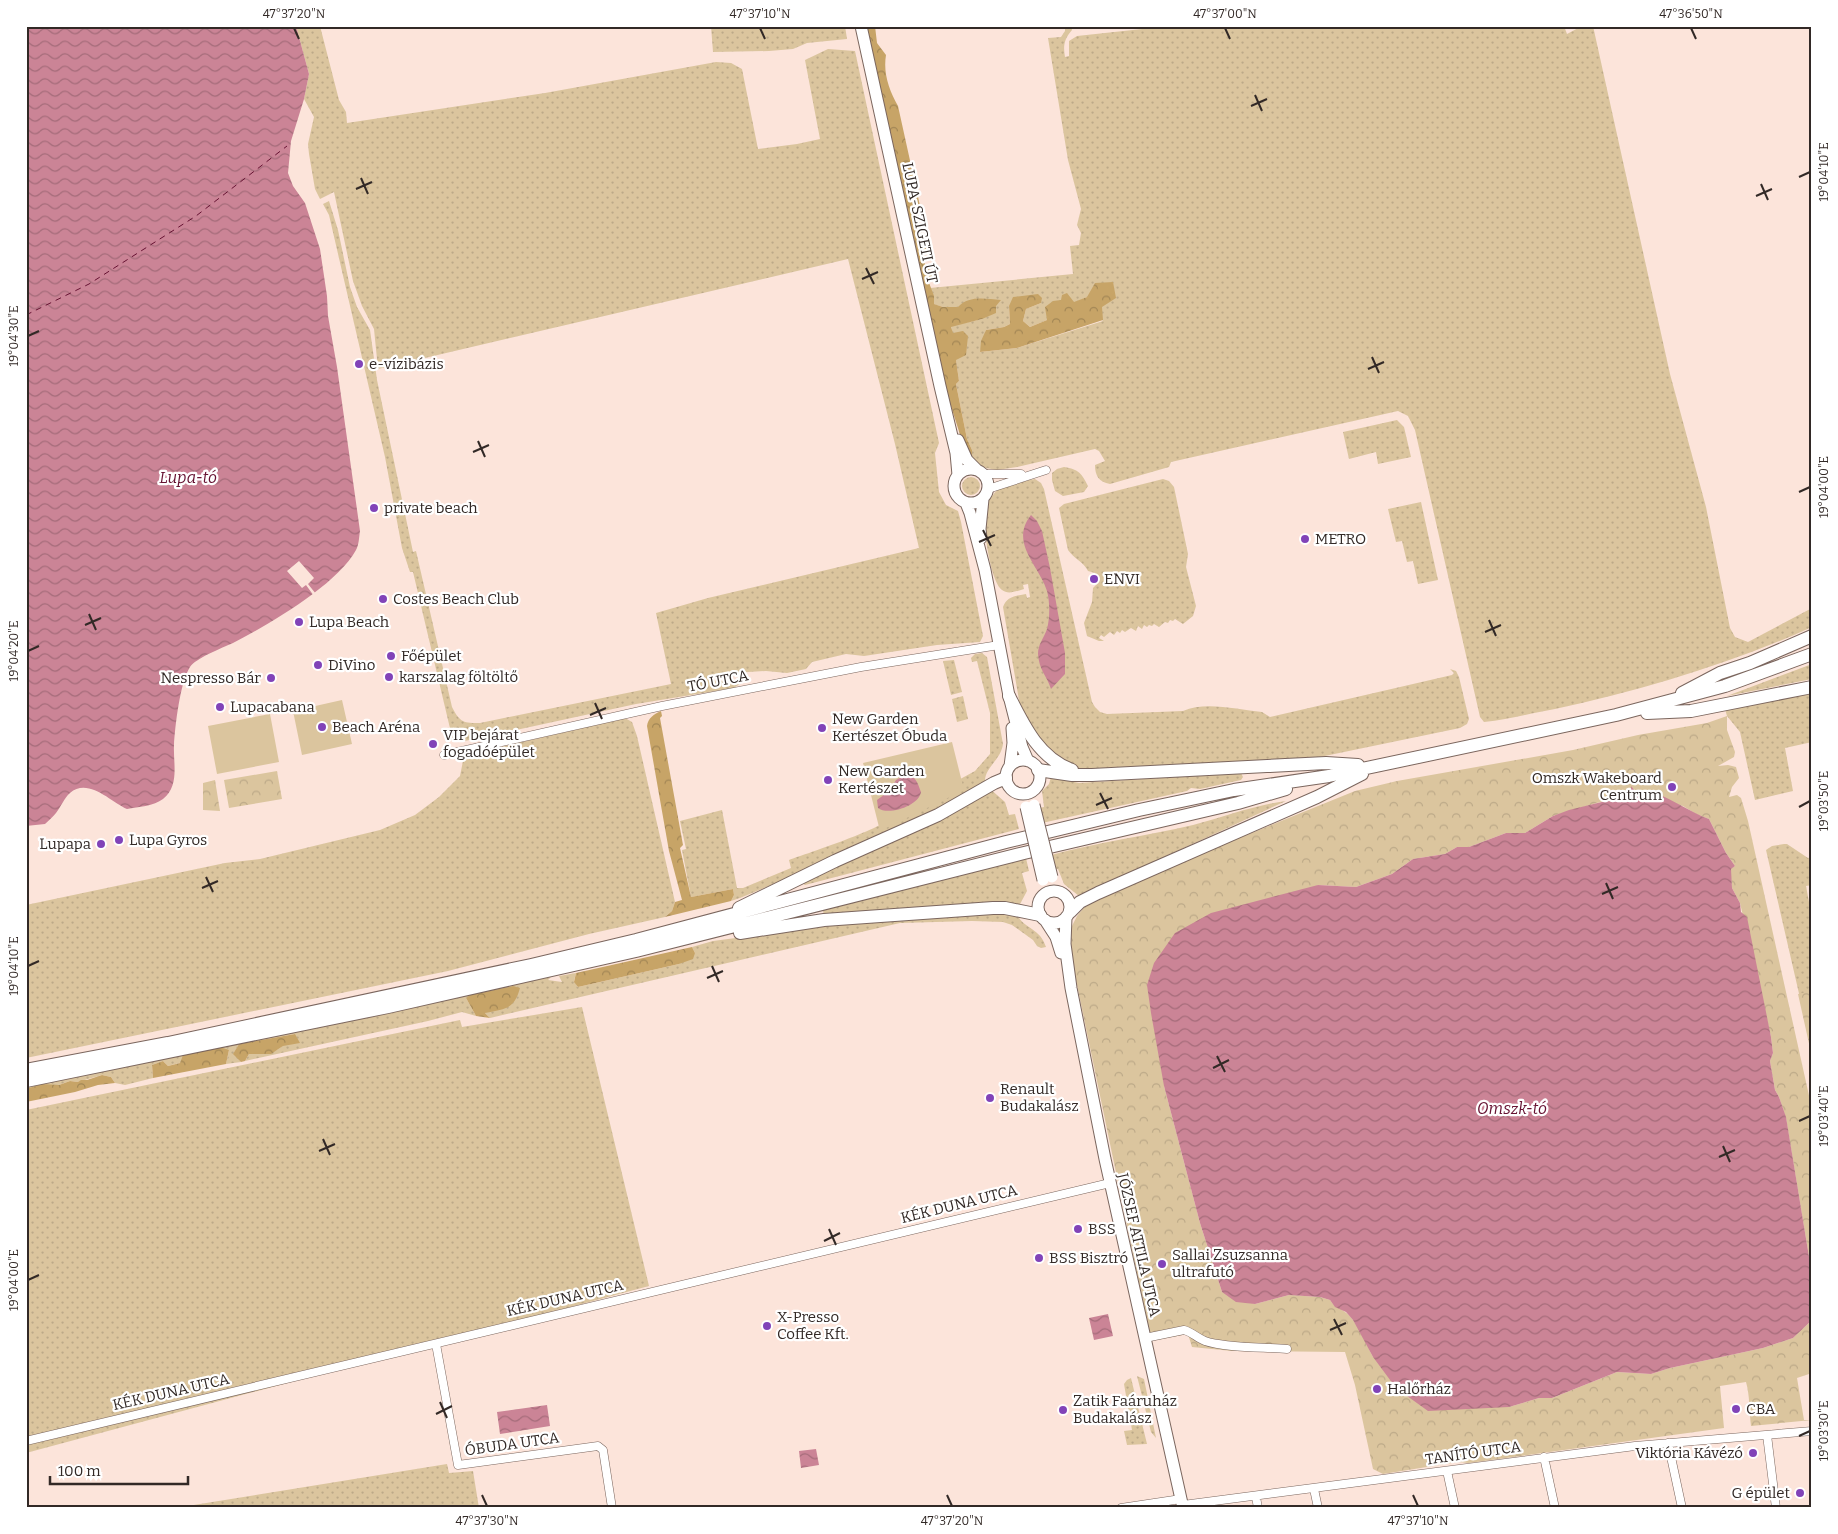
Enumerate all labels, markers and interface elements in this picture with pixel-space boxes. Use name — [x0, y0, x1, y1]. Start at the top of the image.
text: 47°37'20"N — [263, 7, 326, 21]
text: 47°37'10"N — [730, 7, 791, 21]
text: 47°37'00"N — [1193, 7, 1257, 21]
text: 47°36'50"N — [1659, 7, 1723, 21]
text: 19°04'10"E — [1817, 142, 1831, 202]
street label: LUPA-SZIGETI ÚT — [898, 161, 942, 285]
text: 19°04'30"E — [7, 305, 21, 367]
place label: e-vízibázis — [369, 355, 444, 373]
marker: e-vízibázis — [353, 358, 365, 370]
text: 19°04'00"E — [1817, 456, 1831, 518]
water label: Lupa-tó — [159, 468, 217, 487]
place label: private beach — [384, 499, 478, 517]
marker: private beach — [368, 502, 380, 514]
place label: METRO — [1315, 530, 1366, 548]
marker: METRO — [1299, 533, 1311, 545]
place label: ENVI — [1104, 570, 1140, 588]
marker: ENVI — [1088, 573, 1100, 585]
place label: Costes Beach Club — [393, 590, 519, 608]
marker: Costes Beach Club — [377, 593, 389, 605]
place label: Lupa Beach — [309, 613, 390, 631]
marker: Lupa Beach — [293, 616, 305, 628]
text: 19°04'20"E — [7, 621, 21, 681]
place label: Főépület — [401, 647, 462, 665]
marker: Főépület — [385, 650, 397, 662]
place label: DiVino — [328, 656, 375, 674]
marker: DiVino — [312, 659, 324, 671]
street label: TÓ UTCA — [686, 666, 750, 696]
place label: karszalag föltöltő — [399, 668, 518, 686]
place label: Nespresso Bár — [160, 669, 261, 687]
marker: karszalag föltöltő — [383, 671, 395, 683]
marker: Nespresso Bár — [265, 672, 277, 684]
place label: Lupacabana — [230, 698, 315, 716]
marker: Lupacabana — [214, 701, 226, 713]
place label: New Garden Kertészet Óbuda — [832, 710, 947, 745]
place label: Beach Aréna — [332, 718, 420, 736]
marker: Beach Aréna — [316, 721, 328, 733]
marker: New Garden Kertészet Óbuda — [816, 722, 828, 734]
place label: VIP bejárat fogadóépület — [443, 726, 536, 761]
marker: VIP bejárat fogadóépület — [427, 738, 439, 750]
place label: New Garden Kertészet — [838, 762, 925, 797]
place label: Omszk Wakeboard Centrum — [1532, 769, 1663, 804]
text: 19°03'50"E — [1817, 771, 1831, 831]
marker: New Garden Kertészet — [822, 774, 834, 786]
marker: Omszk Wakeboard Centrum — [1666, 781, 1678, 793]
place label: Lupa Gyros — [129, 831, 207, 849]
marker: Lupa Gyros — [113, 834, 125, 846]
place label: Lupapa — [39, 835, 91, 853]
marker: Lupapa — [95, 838, 107, 850]
text: 19°04'10"E — [7, 936, 21, 996]
place label: Renault Budakalász — [1000, 1080, 1079, 1115]
text: 19°03'40"E — [1817, 1086, 1831, 1146]
marker: Renault Budakalász — [984, 1092, 996, 1104]
water label: Omszk-tó — [1477, 1099, 1547, 1118]
street label: JÓZSEF ATTILA UTCA — [1113, 1170, 1164, 1319]
street label: KÉK DUNA UTCA — [899, 1181, 1019, 1227]
place label: BSS — [1088, 1220, 1116, 1238]
marker: BSS — [1072, 1223, 1084, 1235]
place label: Sallai Zsuzsanna ultrafutó — [1172, 1246, 1288, 1281]
text: 19°04'00"E — [7, 1249, 21, 1311]
place label: BSS Bisztró — [1049, 1249, 1128, 1267]
marker: BSS Bisztró — [1033, 1252, 1045, 1264]
marker: Sallai Zsuzsanna ultrafutó — [1156, 1258, 1168, 1270]
street label: KÉK DUNA UTCA — [505, 1276, 625, 1320]
place label: X-Presso Coffee Kft. — [777, 1308, 849, 1343]
marker: X-Presso Coffee Kft. — [761, 1320, 773, 1332]
street label: KÉK DUNA UTCA — [111, 1370, 231, 1414]
place label: Halőrház — [1387, 1380, 1451, 1398]
marker: Halőrház — [1371, 1383, 1383, 1395]
place label: Zatik Faáruház Budakalász — [1073, 1392, 1177, 1427]
place label: CBA — [1746, 1400, 1776, 1418]
text: 19°03'30"E — [1817, 1401, 1831, 1461]
marker: CBA — [1730, 1403, 1742, 1415]
marker: Zatik Faáruház Budakalász — [1057, 1404, 1069, 1416]
street label: ÓBUDA UTCA — [464, 1428, 561, 1460]
street label: TANÍTÓ UTCA — [1424, 1437, 1522, 1469]
place label: Viktória Kávézó — [1635, 1444, 1743, 1462]
marker: Viktória Kávézó — [1747, 1447, 1759, 1459]
scale bar — [50, 1454, 188, 1486]
text: 100 m — [58, 1462, 101, 1480]
place label: G épület — [1732, 1484, 1791, 1502]
marker: G épület — [1794, 1487, 1806, 1499]
text: 47°37'30"N — [456, 1514, 519, 1528]
text: 47°37'20"N — [921, 1514, 984, 1528]
text: 47°37'10"N — [1388, 1514, 1449, 1528]

